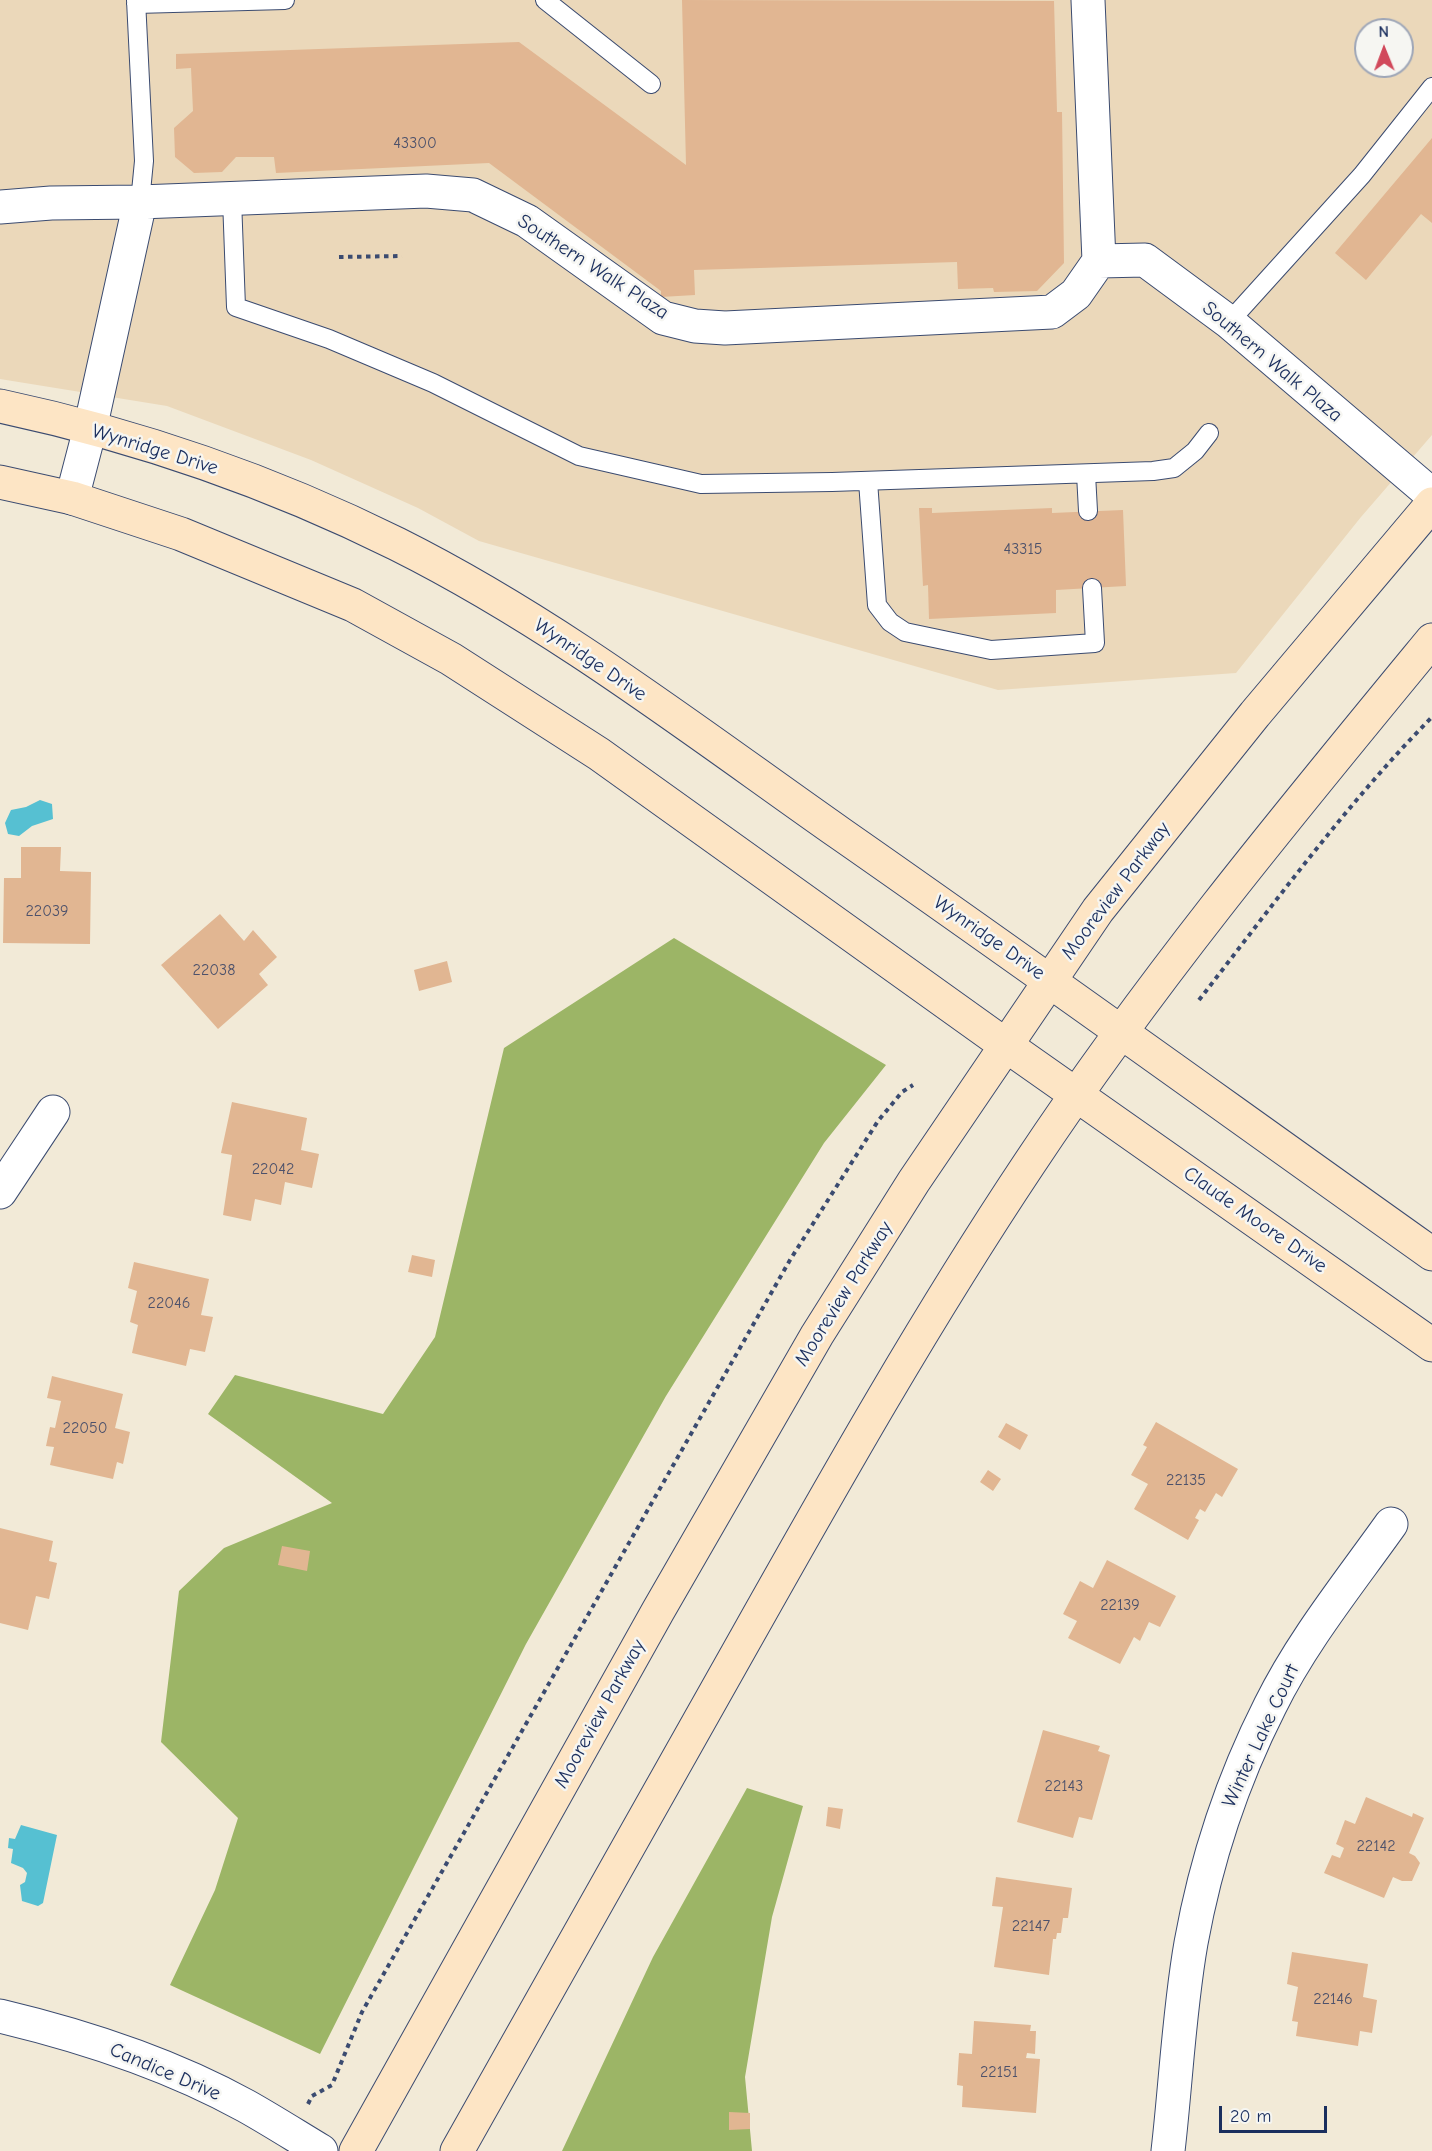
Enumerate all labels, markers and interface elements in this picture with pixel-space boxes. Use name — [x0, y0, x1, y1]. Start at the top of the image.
north arrow — [1354, 18, 1414, 78]
text: N — [1378, 23, 1389, 41]
house number: 43300 — [393, 133, 437, 153]
street label: Southern Walk Plaza — [513, 209, 673, 325]
street label: Southern Walk Plaza — [1197, 296, 1347, 428]
street label: Wynridge Drive — [89, 419, 221, 481]
house number: 43315 — [1004, 539, 1042, 559]
street label: Wynridge Drive — [529, 613, 651, 707]
street label: Mooreview Parkway — [1056, 817, 1176, 965]
street label: Wynridge Drive — [929, 891, 1049, 985]
house number: 22039 — [25, 901, 69, 921]
house number: 22038 — [193, 960, 235, 980]
house number: 22042 — [252, 1159, 294, 1179]
street label: Claude Moore Drive — [1179, 1161, 1331, 1279]
street label: Mooreview Parkway — [790, 1217, 898, 1371]
house number: 22046 — [148, 1293, 190, 1313]
house number: 22050 — [63, 1418, 107, 1438]
house number: 22135 — [1166, 1470, 1206, 1490]
house number: 22139 — [1100, 1595, 1140, 1615]
street label: Mooreview Parkway — [549, 1635, 651, 1793]
street label: Winter Lake Court — [1217, 1661, 1305, 1811]
house number: 22143 — [1045, 1776, 1083, 1796]
house number: 22142 — [1356, 1836, 1396, 1856]
house number: 22147 — [1012, 1916, 1050, 1936]
house number: 22146 — [1313, 1989, 1353, 2009]
street label: Candice Drive — [106, 2038, 224, 2106]
house number: 22151 — [980, 2062, 1018, 2082]
scale bar — [1222, 2094, 1330, 2132]
text: 20 m — [1230, 2106, 1271, 2127]

